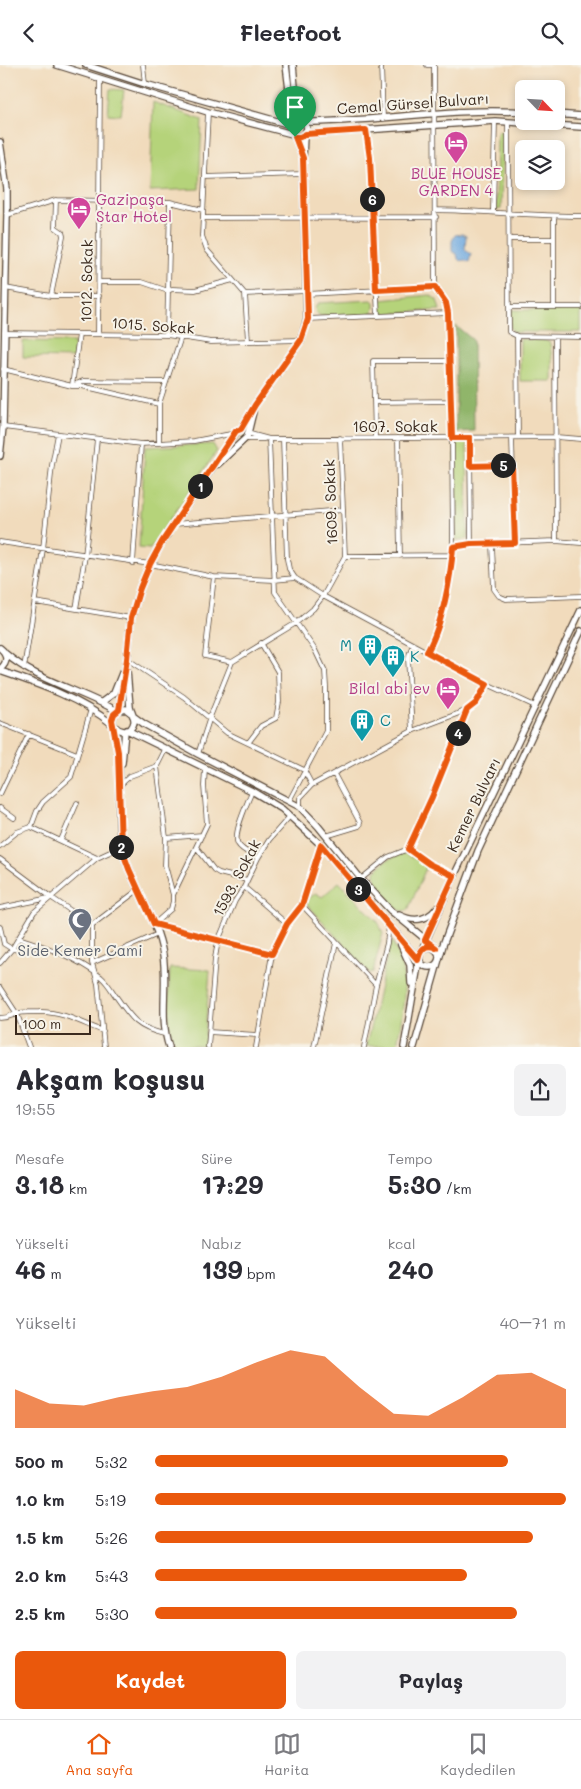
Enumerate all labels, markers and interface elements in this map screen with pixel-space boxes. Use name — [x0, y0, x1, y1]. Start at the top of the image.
text: Fleetfoot — [240, 18, 341, 47]
icon: back — [15, 19, 43, 47]
icon: search — [538, 19, 566, 47]
north arrow — [515, 80, 565, 130]
map controls — [515, 80, 565, 190]
pin — [274, 86, 316, 137]
street label: Cemal Gürsel Bulvarı — [336, 88, 490, 118]
icon: arrive — [281, 93, 309, 121]
hotel icon: BLUE HOUSE GARDEN 4 — [443, 130, 469, 164]
button: layers — [515, 140, 565, 190]
place label: BLUE HOUSE GARDEN 4 — [411, 163, 502, 200]
pin: 6 — [360, 187, 384, 211]
place label: Gazipaşa Star Hotel — [96, 189, 172, 226]
text: 6 — [368, 190, 377, 209]
hotel icon: Gazipaşa Star Hotel — [66, 196, 92, 230]
street label: 1012. Sokak — [75, 239, 97, 323]
street label: 1015. Sokak — [111, 312, 195, 338]
street label: 1607. Sokak — [352, 416, 438, 436]
pin: 5 — [490, 453, 516, 477]
text: 5 — [499, 456, 508, 475]
street label: 1609. Sokak — [319, 459, 341, 545]
pin: 1 — [188, 473, 212, 499]
text: 1 — [197, 477, 204, 496]
building icon: M — [357, 633, 383, 667]
place label: M — [340, 635, 352, 655]
building icon: K — [380, 644, 406, 678]
place label: K — [410, 646, 419, 666]
hotel icon: Bilal abi ev — [435, 676, 461, 710]
place label: Bilal abi ev — [349, 678, 430, 698]
building icon: C — [349, 708, 375, 742]
place label: C — [380, 710, 391, 730]
pin: 4 — [446, 721, 470, 745]
text: 4 — [454, 724, 463, 743]
street label: Kemer Bulvarı — [442, 754, 505, 855]
pin: 2 — [108, 835, 134, 859]
street label: 1593. Sokak — [207, 835, 265, 920]
text: 2 — [118, 838, 125, 857]
pin: 3 — [346, 877, 370, 901]
text: 3 — [354, 880, 363, 899]
mosque icon: Side Kemer Cami — [67, 907, 93, 941]
place label: Side Kemer Cami — [17, 940, 143, 960]
scale bar — [15, 1011, 91, 1035]
text: 100 m — [22, 1014, 61, 1033]
text: Akşam koşusu — [15, 1061, 206, 1097]
button: share — [514, 1064, 566, 1116]
text: 19:55 — [15, 1098, 55, 1119]
text: Mesafe — [15, 1149, 64, 1168]
text: Süre — [201, 1149, 233, 1168]
text: Tempo — [388, 1149, 432, 1168]
text: 3.18 — [15, 1168, 64, 1200]
text: 17:29 — [201, 1168, 263, 1200]
text: 5:30 — [388, 1168, 441, 1200]
text: km — [64, 1179, 87, 1198]
text: /km — [441, 1179, 472, 1198]
text: Yükselti — [15, 1234, 69, 1253]
text: Nabız — [201, 1234, 241, 1253]
text: kcal — [388, 1234, 416, 1253]
text: 46 — [15, 1253, 46, 1285]
text: 139 — [201, 1253, 242, 1285]
text: 240 — [388, 1253, 434, 1285]
text: m — [46, 1264, 62, 1283]
text: bpm — [242, 1264, 276, 1283]
text: Yükselti — [15, 1312, 76, 1333]
text: 40–71 m — [500, 1312, 566, 1333]
text: 500 m — [15, 1451, 63, 1472]
text: 5:32 — [95, 1451, 128, 1472]
text: 1.0 km — [15, 1489, 64, 1510]
text: 5:19 — [95, 1489, 126, 1510]
text: 1.5 km — [15, 1527, 63, 1548]
text: 5:26 — [95, 1527, 128, 1548]
text: 2.0 km — [15, 1565, 66, 1586]
text: 5:43 — [95, 1565, 128, 1586]
text: 2.5 km — [15, 1603, 65, 1624]
text: 5:30 — [95, 1603, 129, 1624]
button: Kaydet — [15, 1651, 286, 1709]
button: Paylaş — [296, 1651, 566, 1709]
tab: Ana sayfa — [66, 1730, 133, 1779]
tab: Harita — [264, 1730, 309, 1779]
tab: Kaydedilen — [440, 1730, 515, 1779]

